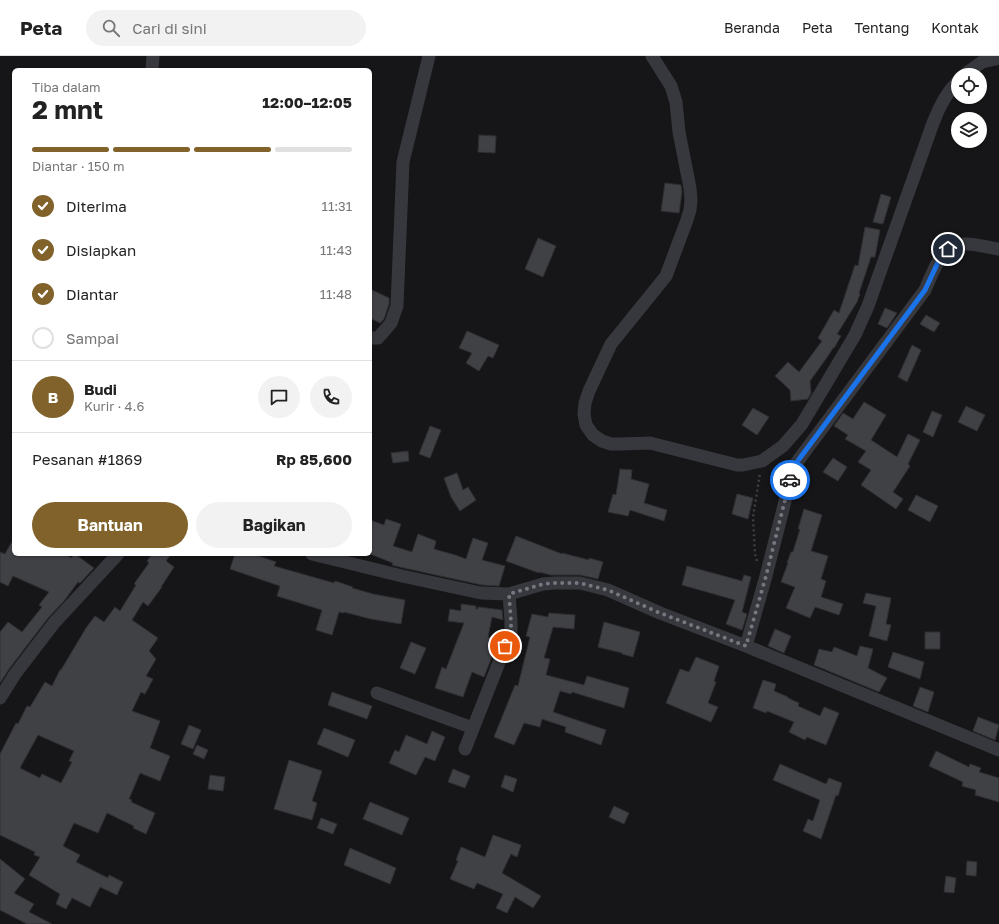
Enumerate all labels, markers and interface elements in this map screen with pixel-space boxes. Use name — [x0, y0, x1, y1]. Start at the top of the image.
search box — [86, 10, 366, 46]
text: Peta — [20, 16, 62, 39]
icon: search — [100, 17, 122, 39]
text: Cari di sini — [132, 19, 207, 37]
text: Beranda — [724, 19, 780, 36]
text: Peta — [802, 19, 833, 36]
text: Tentang — [855, 19, 909, 36]
text: Kontak — [931, 19, 979, 36]
map controls — [951, 68, 987, 148]
button: locate — [951, 68, 987, 104]
text: Tiba dalam — [32, 79, 100, 95]
text: 12:00–12:05 — [262, 93, 352, 111]
text: 2 mnt — [32, 94, 103, 125]
button: layers — [951, 112, 987, 148]
text: Diantar · 150 m — [32, 158, 124, 174]
icon: check — [32, 195, 54, 217]
text: Diterima — [66, 197, 127, 215]
text: 11:31 — [322, 198, 352, 214]
pin — [931, 232, 965, 266]
icon: home — [937, 238, 959, 260]
icon: check — [32, 239, 54, 261]
text: Disiapkan — [66, 241, 136, 259]
text: 11:43 — [320, 242, 352, 258]
icon: check — [32, 283, 54, 305]
text: Diantar — [66, 285, 118, 303]
text: 11:48 — [320, 286, 352, 302]
text: Sampai — [66, 329, 119, 347]
button: chat — [258, 376, 300, 418]
button: phone — [310, 376, 352, 418]
text: Budi — [84, 380, 117, 398]
text: B — [48, 388, 58, 406]
text: Kurir · 4.6 — [84, 398, 144, 414]
text: Pesanan #1869 — [32, 450, 142, 468]
text: Rp 85,600 — [276, 450, 352, 468]
courier — [770, 460, 810, 500]
icon: car — [779, 469, 801, 491]
button: Bantuan — [32, 502, 188, 548]
button: Bagikan — [196, 502, 352, 548]
pin — [488, 629, 522, 663]
icon: bag — [494, 635, 516, 657]

